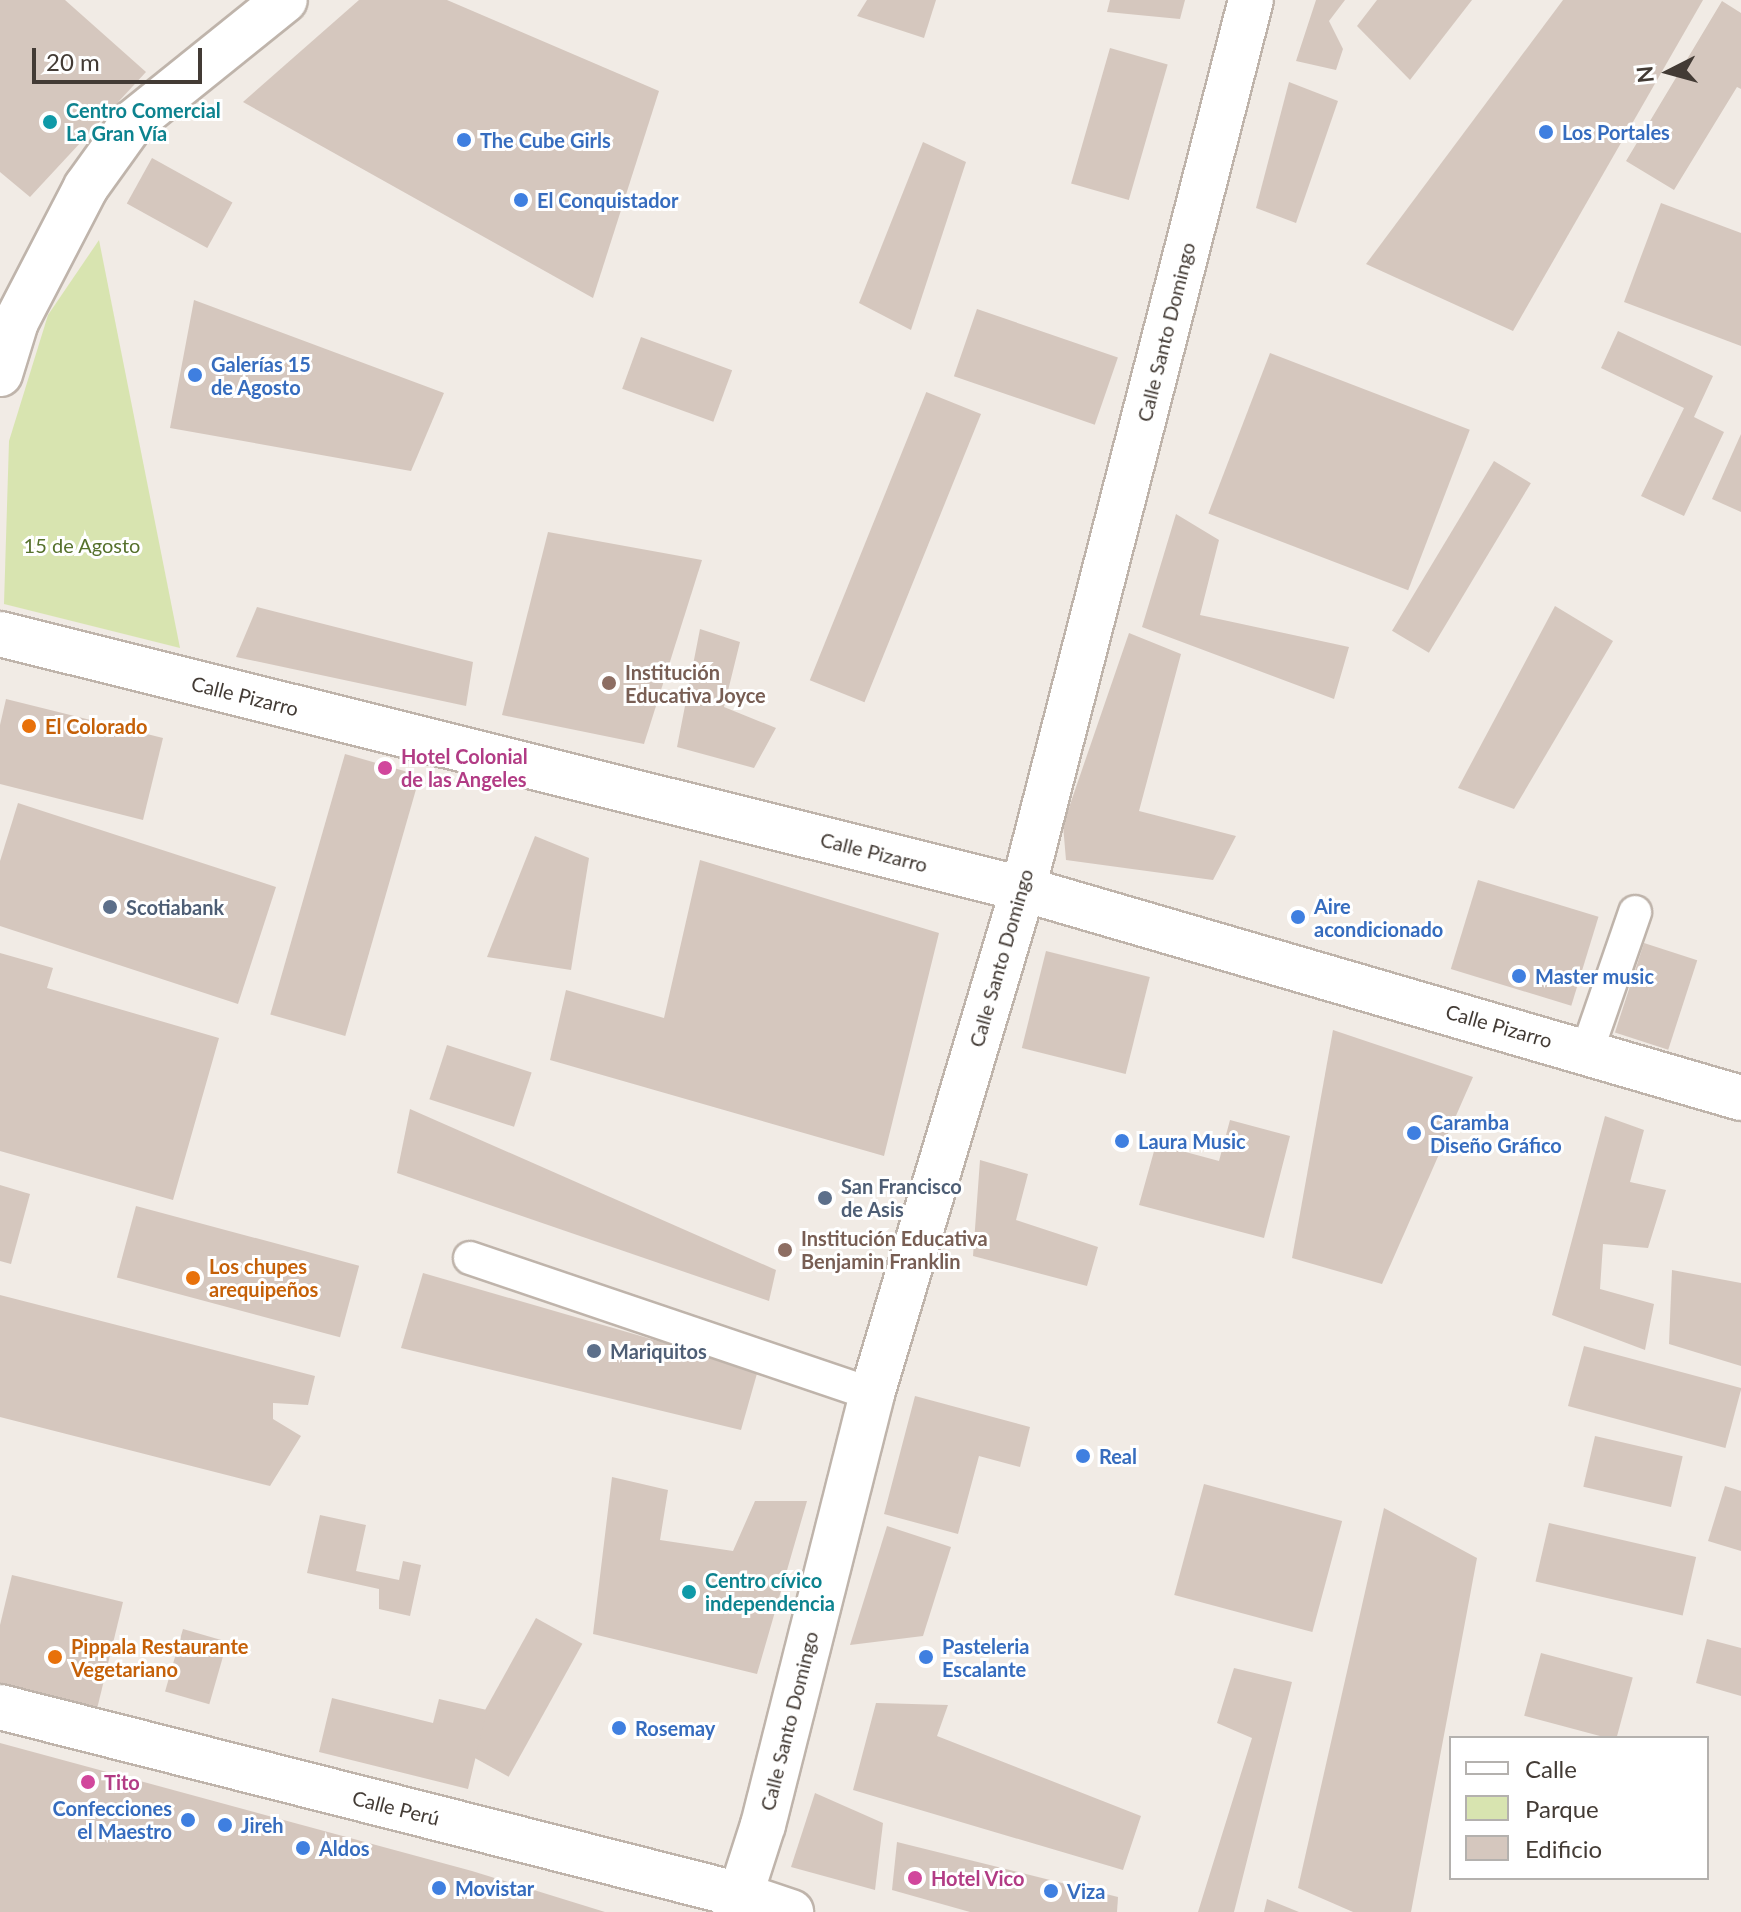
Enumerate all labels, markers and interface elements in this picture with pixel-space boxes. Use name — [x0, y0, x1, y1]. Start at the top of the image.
scale bar — [36, 32, 206, 82]
north arrow — [1629, 32, 1709, 112]
text: 20 m — [46, 47, 100, 76]
text: N — [1630, 65, 1659, 84]
place label: Centro Comercial La Gran Vía — [66, 98, 221, 145]
marker: Centro Comercial La Gran Vía — [41, 113, 59, 131]
place label: Los Portales — [1562, 120, 1670, 144]
marker: Los Portales — [1537, 123, 1555, 141]
place label: The Cube Girls — [480, 128, 611, 152]
marker: The Cube Girls — [455, 131, 473, 149]
place label: El Conquistador — [537, 188, 678, 212]
marker: El Conquistador — [512, 191, 530, 209]
street label: Calle Santo Domingo — [1132, 240, 1200, 424]
place label: Galerías 15 de Agosto — [211, 352, 311, 399]
marker: Galerías 15 de Agosto — [186, 366, 204, 384]
park label: 15 de Agosto — [23, 533, 141, 557]
place label: Institución Educativa Joyce — [625, 660, 766, 707]
street label: Calle Pizarro — [189, 671, 301, 721]
marker: Institución Educativa Joyce — [600, 674, 618, 692]
place label: El Colorado — [45, 714, 148, 738]
marker: El Colorado — [20, 717, 38, 735]
place label: Hotel Colonial de las Angeles — [401, 744, 528, 791]
marker: Hotel Colonial de las Angeles — [376, 759, 394, 777]
street label: Calle Pizarro — [818, 827, 930, 877]
street label: Calle Santo Domingo — [964, 866, 1038, 1050]
place label: Aire acondicionado — [1314, 894, 1443, 941]
place label: Scotiabank — [126, 895, 224, 919]
marker: Scotiabank — [101, 898, 119, 916]
marker: Aire acondicionado — [1289, 908, 1307, 926]
place label: Master music — [1535, 964, 1654, 988]
marker: Master music — [1510, 967, 1528, 985]
street label: Calle Pizarro — [1443, 999, 1555, 1053]
place label: Caramba Diseño Gráfico — [1430, 1110, 1562, 1157]
marker: Caramba Diseño Gráfico — [1405, 1124, 1423, 1142]
place label: Laura Music — [1138, 1129, 1246, 1153]
marker: Laura Music — [1113, 1132, 1131, 1150]
place label: San Francisco de Asis — [841, 1174, 962, 1221]
marker: San Francisco de Asis — [816, 1189, 834, 1207]
place label: Institución Educativa Benjamin Franklin — [801, 1226, 988, 1273]
marker: Institución Educativa Benjamin Franklin — [776, 1241, 794, 1259]
place label: Los chupes arequipeños — [209, 1254, 318, 1301]
marker: Los chupes arequipeños — [184, 1269, 202, 1287]
place label: Mariquitos — [610, 1339, 707, 1363]
marker: Mariquitos — [585, 1342, 603, 1360]
place label: Real — [1099, 1444, 1137, 1468]
marker: Real — [1074, 1447, 1092, 1465]
place label: Centro cívico independencia — [705, 1568, 835, 1615]
marker: Centro cívico independencia — [680, 1583, 698, 1601]
street label: Calle Santo Domingo — [755, 1629, 823, 1813]
place label: Pippala Restaurante Vegetariano — [71, 1634, 248, 1681]
place label: Pasteleria Escalante — [942, 1634, 1029, 1681]
marker: Pippala Restaurante Vegetariano — [46, 1648, 64, 1666]
marker: Pasteleria Escalante — [917, 1648, 935, 1666]
place label: Rosemay — [635, 1716, 715, 1740]
marker: Rosemay — [610, 1719, 628, 1737]
legend — [1449, 1736, 1709, 1880]
text: Calle — [1525, 1754, 1577, 1783]
place label: Tito — [104, 1770, 140, 1794]
marker: Tito — [79, 1773, 97, 1791]
street label: Calle Perú — [350, 1786, 442, 1830]
text: Parque — [1525, 1794, 1599, 1823]
place label: Confecciones el Maestro — [52, 1796, 172, 1843]
marker: Confecciones el Maestro — [179, 1811, 197, 1829]
place label: Jireh — [241, 1813, 284, 1837]
marker: Jireh — [216, 1816, 234, 1834]
text: Edificio — [1525, 1834, 1602, 1863]
place label: Aldos — [319, 1836, 369, 1860]
marker: Aldos — [294, 1839, 312, 1857]
place label: Hotel Vico — [931, 1866, 1025, 1890]
marker: Hotel Vico — [906, 1869, 924, 1887]
place label: Movistar — [455, 1876, 534, 1900]
marker: Movistar — [430, 1879, 448, 1897]
place label: Viza — [1067, 1879, 1105, 1903]
marker: Viza — [1042, 1882, 1060, 1900]

